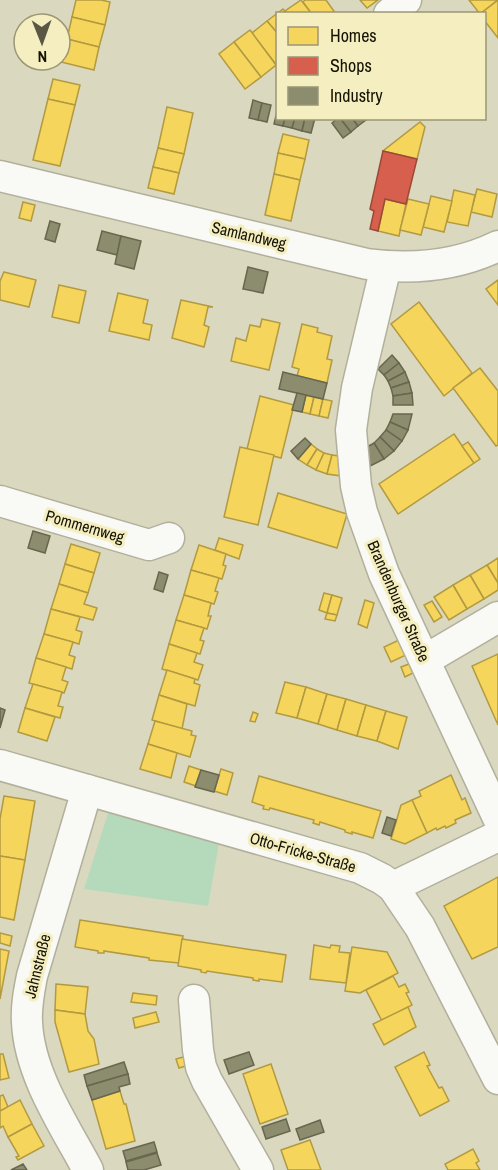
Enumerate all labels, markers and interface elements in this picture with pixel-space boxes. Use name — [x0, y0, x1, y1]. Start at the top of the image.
north arrow — [12, 12, 72, 72]
legend — [276, 12, 486, 120]
text: Homes — [330, 23, 377, 48]
text: N — [37, 46, 47, 68]
text: Shops — [330, 53, 372, 78]
text: Industry — [330, 83, 383, 108]
street label: Samlandweg — [210, 216, 289, 254]
street label: Pommernweg — [43, 504, 128, 548]
street label: Brandenburger Straße — [362, 537, 436, 665]
street label: Otto-Fricke-Straße — [247, 826, 359, 878]
street label: Jahnstraße — [18, 931, 56, 1001]

